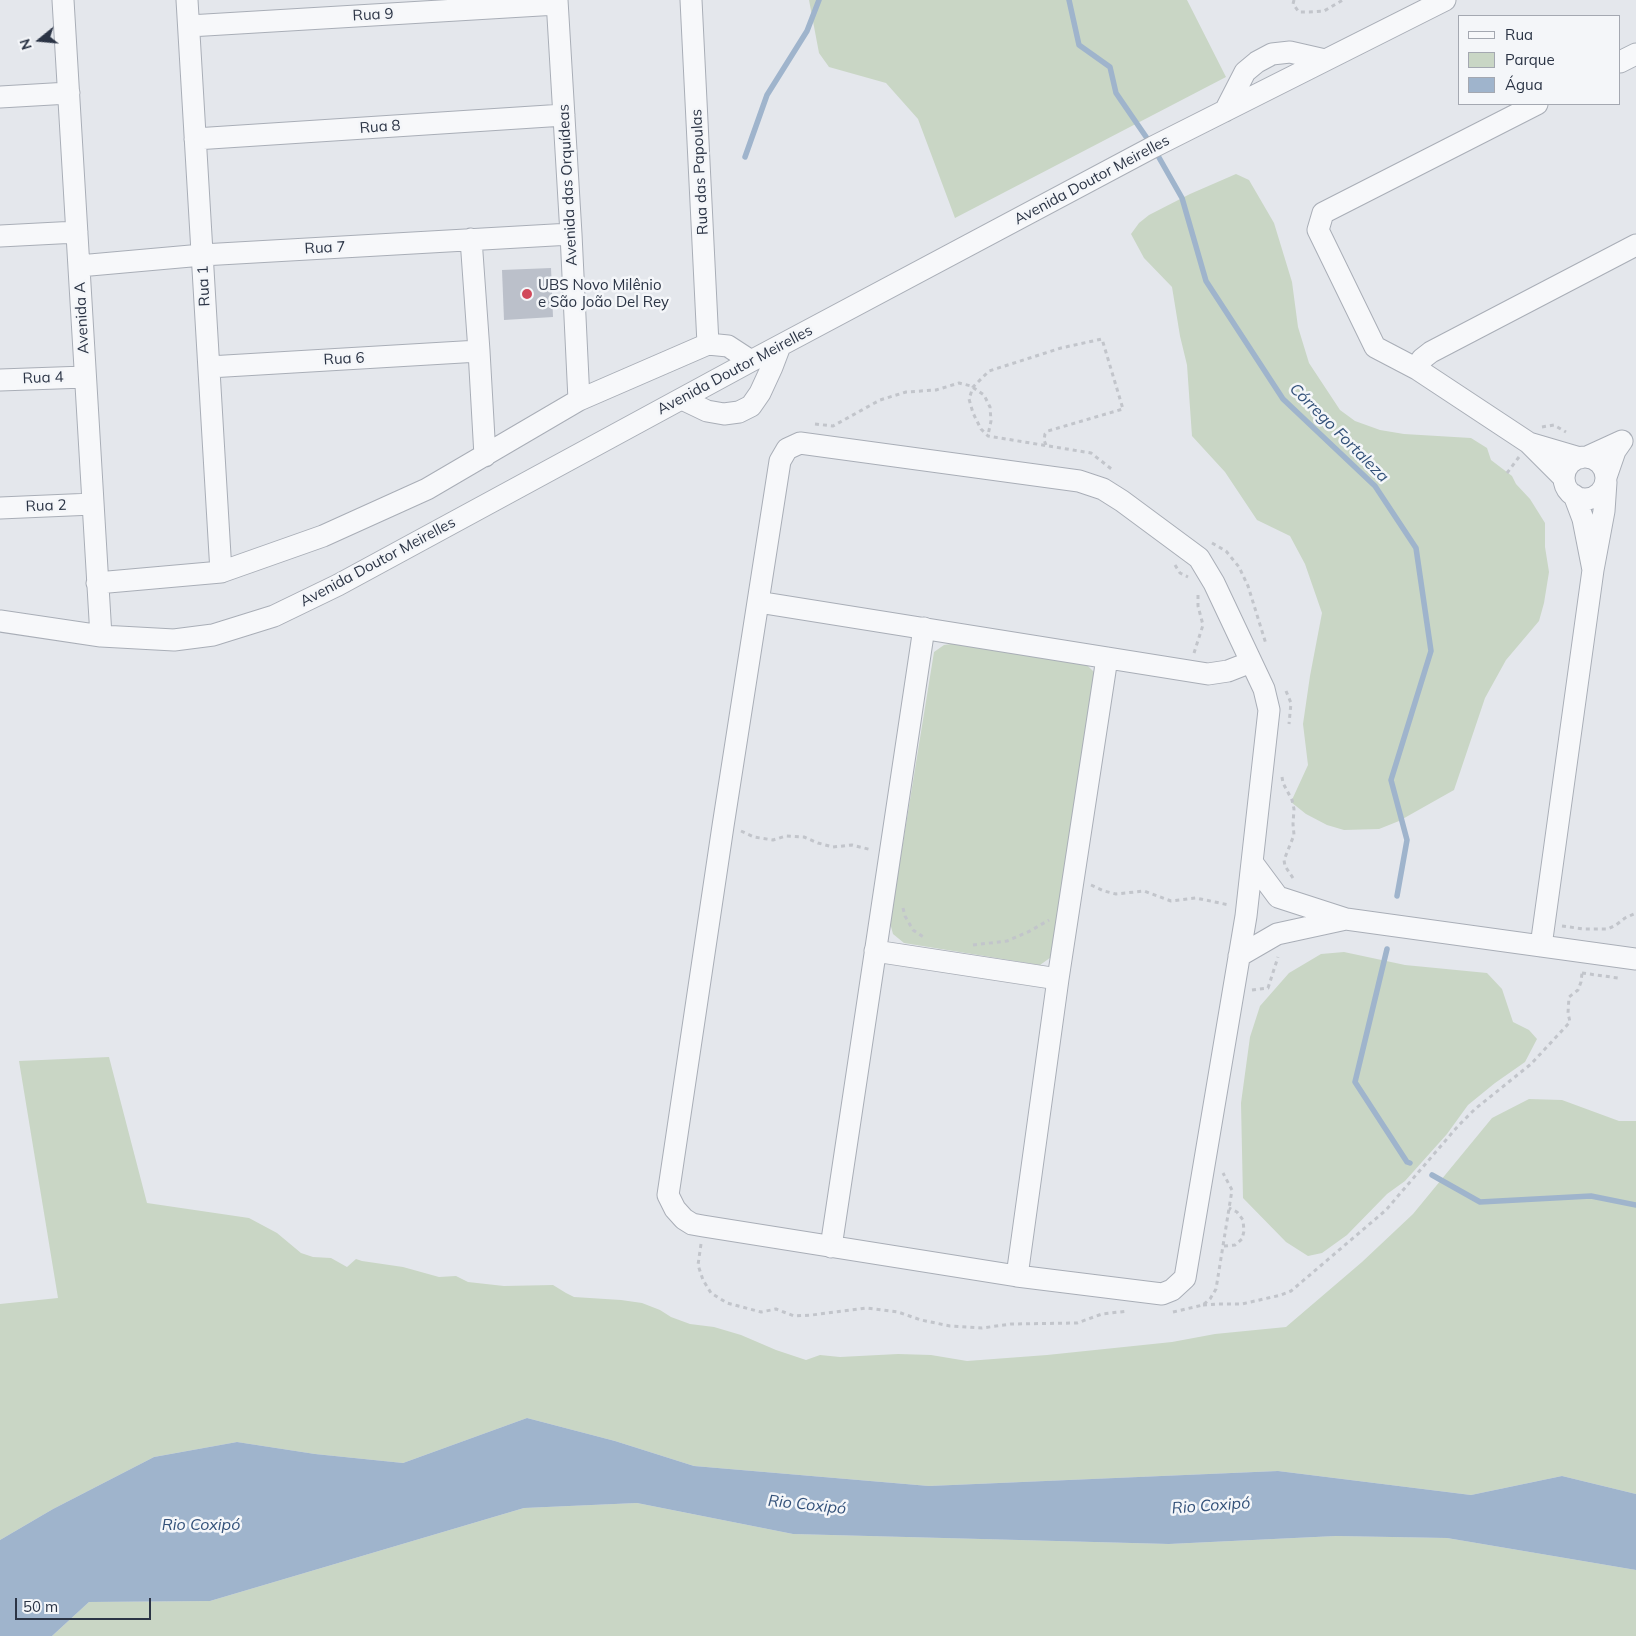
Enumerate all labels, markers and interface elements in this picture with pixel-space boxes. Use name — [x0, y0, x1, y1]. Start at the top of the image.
street label: Rua 9 — [352, 5, 394, 25]
north arrow — [15, 15, 65, 65]
legend — [1458, 15, 1621, 105]
text: Rua — [1505, 25, 1533, 44]
text: N — [16, 37, 36, 52]
text: Parque — [1505, 50, 1555, 69]
text: Água — [1505, 75, 1543, 94]
street label: Avenida das Orquídeas — [555, 104, 581, 266]
street label: Rua das Papoulas — [688, 109, 712, 235]
street label: Rua 8 — [359, 117, 401, 137]
street label: Avenida Doutor Meirelles — [1011, 131, 1173, 229]
street label: Rua 7 — [304, 238, 346, 258]
street label: Rua 1 — [194, 265, 214, 307]
place label: UBS Novo Milênio e São João Del Rey — [538, 276, 669, 311]
street label: Avenida A — [71, 282, 93, 354]
marker: UBS Novo Milênio e São João Del Rey — [520, 287, 534, 301]
street label: Avenida Doutor Meirelles — [654, 321, 816, 419]
street label: Rua 6 — [323, 349, 365, 369]
street label: Rua 4 — [22, 368, 64, 388]
water label: Córrego Fortaleza — [1285, 379, 1393, 487]
street label: Rua 2 — [25, 496, 67, 516]
street label: Avenida Doutor Meirelles — [297, 513, 459, 611]
water label: Rio Coxipó — [767, 1491, 847, 1519]
water label: Rio Coxipó — [1171, 1494, 1251, 1518]
water label: Rio Coxipó — [162, 1515, 240, 1535]
scale bar — [18, 1588, 154, 1620]
text: 50 m — [23, 1597, 58, 1616]

